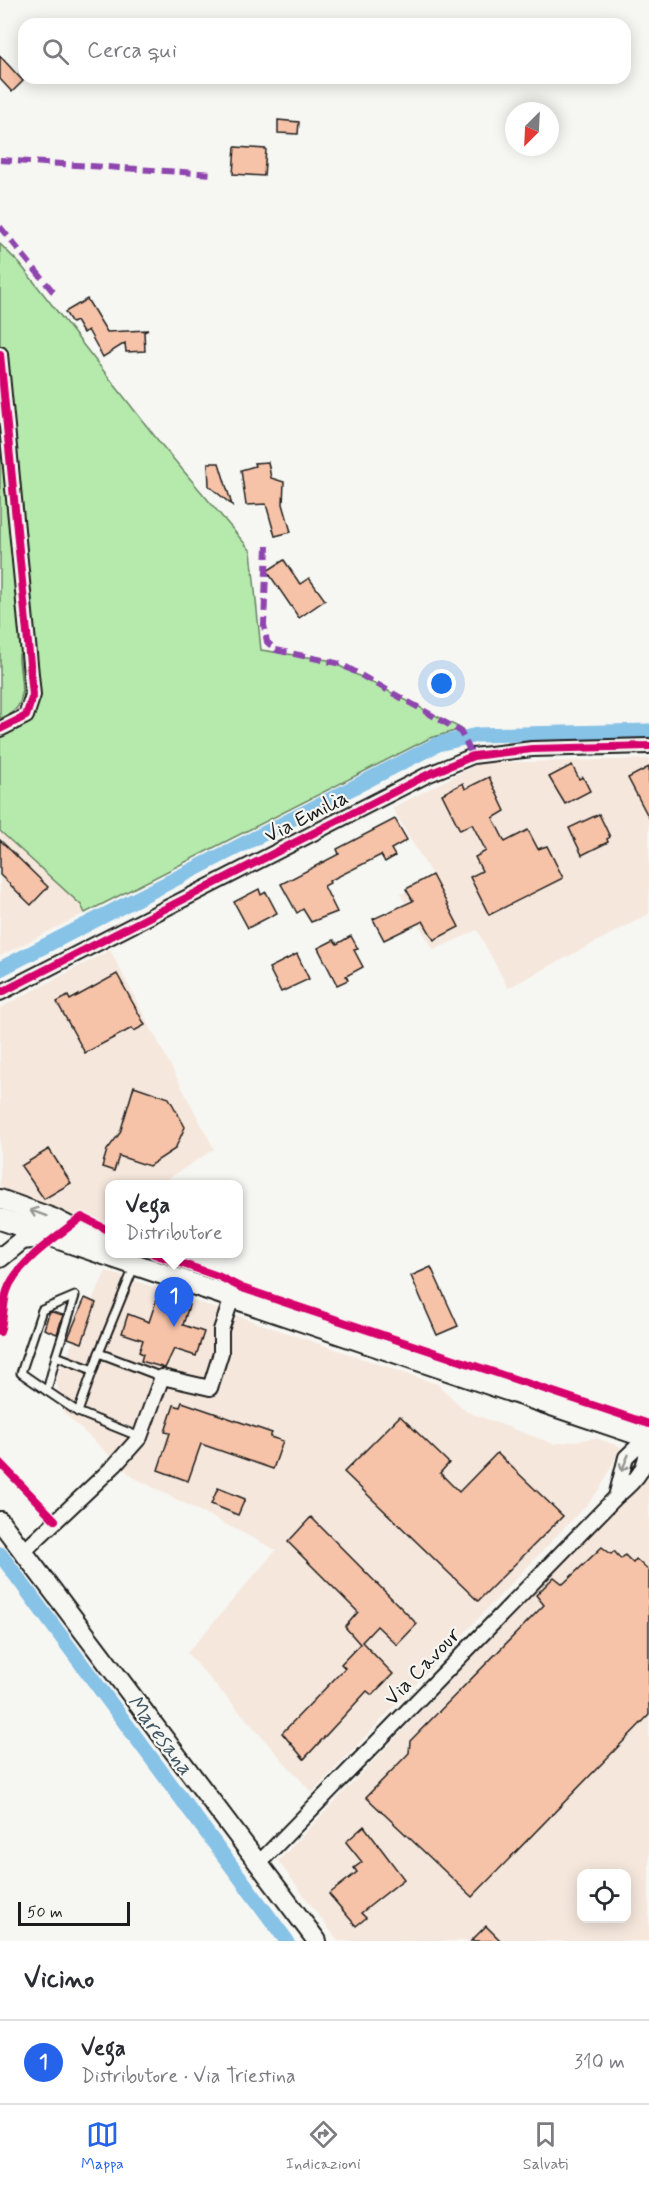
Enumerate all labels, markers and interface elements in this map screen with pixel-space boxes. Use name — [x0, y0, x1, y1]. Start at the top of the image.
search box — [18, 18, 631, 84]
icon: search — [39, 35, 72, 68]
text: Cerca qui — [87, 37, 177, 65]
north arrow — [505, 102, 559, 156]
your location — [427, 669, 456, 698]
street label: Via Emilia — [260, 784, 353, 850]
popup — [105, 1180, 243, 1258]
text: Vega — [126, 1192, 170, 1220]
one-way arrow — [29, 1206, 48, 1217]
text: Distributore — [126, 1220, 222, 1247]
pin: 1 — [154, 1278, 194, 1327]
one-way arrow — [619, 1454, 630, 1472]
street label: Via Cavour — [378, 1621, 467, 1712]
water label: Maresana — [120, 1689, 199, 1781]
map controls — [577, 1869, 631, 1923]
button: locate — [577, 1869, 631, 1923]
scale bar — [18, 1899, 130, 1926]
text: 50 m — [27, 1902, 63, 1923]
text: Vicino — [24, 1963, 94, 1997]
text: Vega — [81, 2035, 126, 2063]
text: 1 — [39, 2049, 48, 2076]
text: 310 m — [574, 2049, 625, 2076]
text: Distributore · Via Triestina — [81, 2063, 296, 2090]
tab: Mappa — [81, 2118, 124, 2175]
tab: Indicazioni — [286, 2118, 361, 2175]
tab: Salvati — [523, 2118, 568, 2175]

